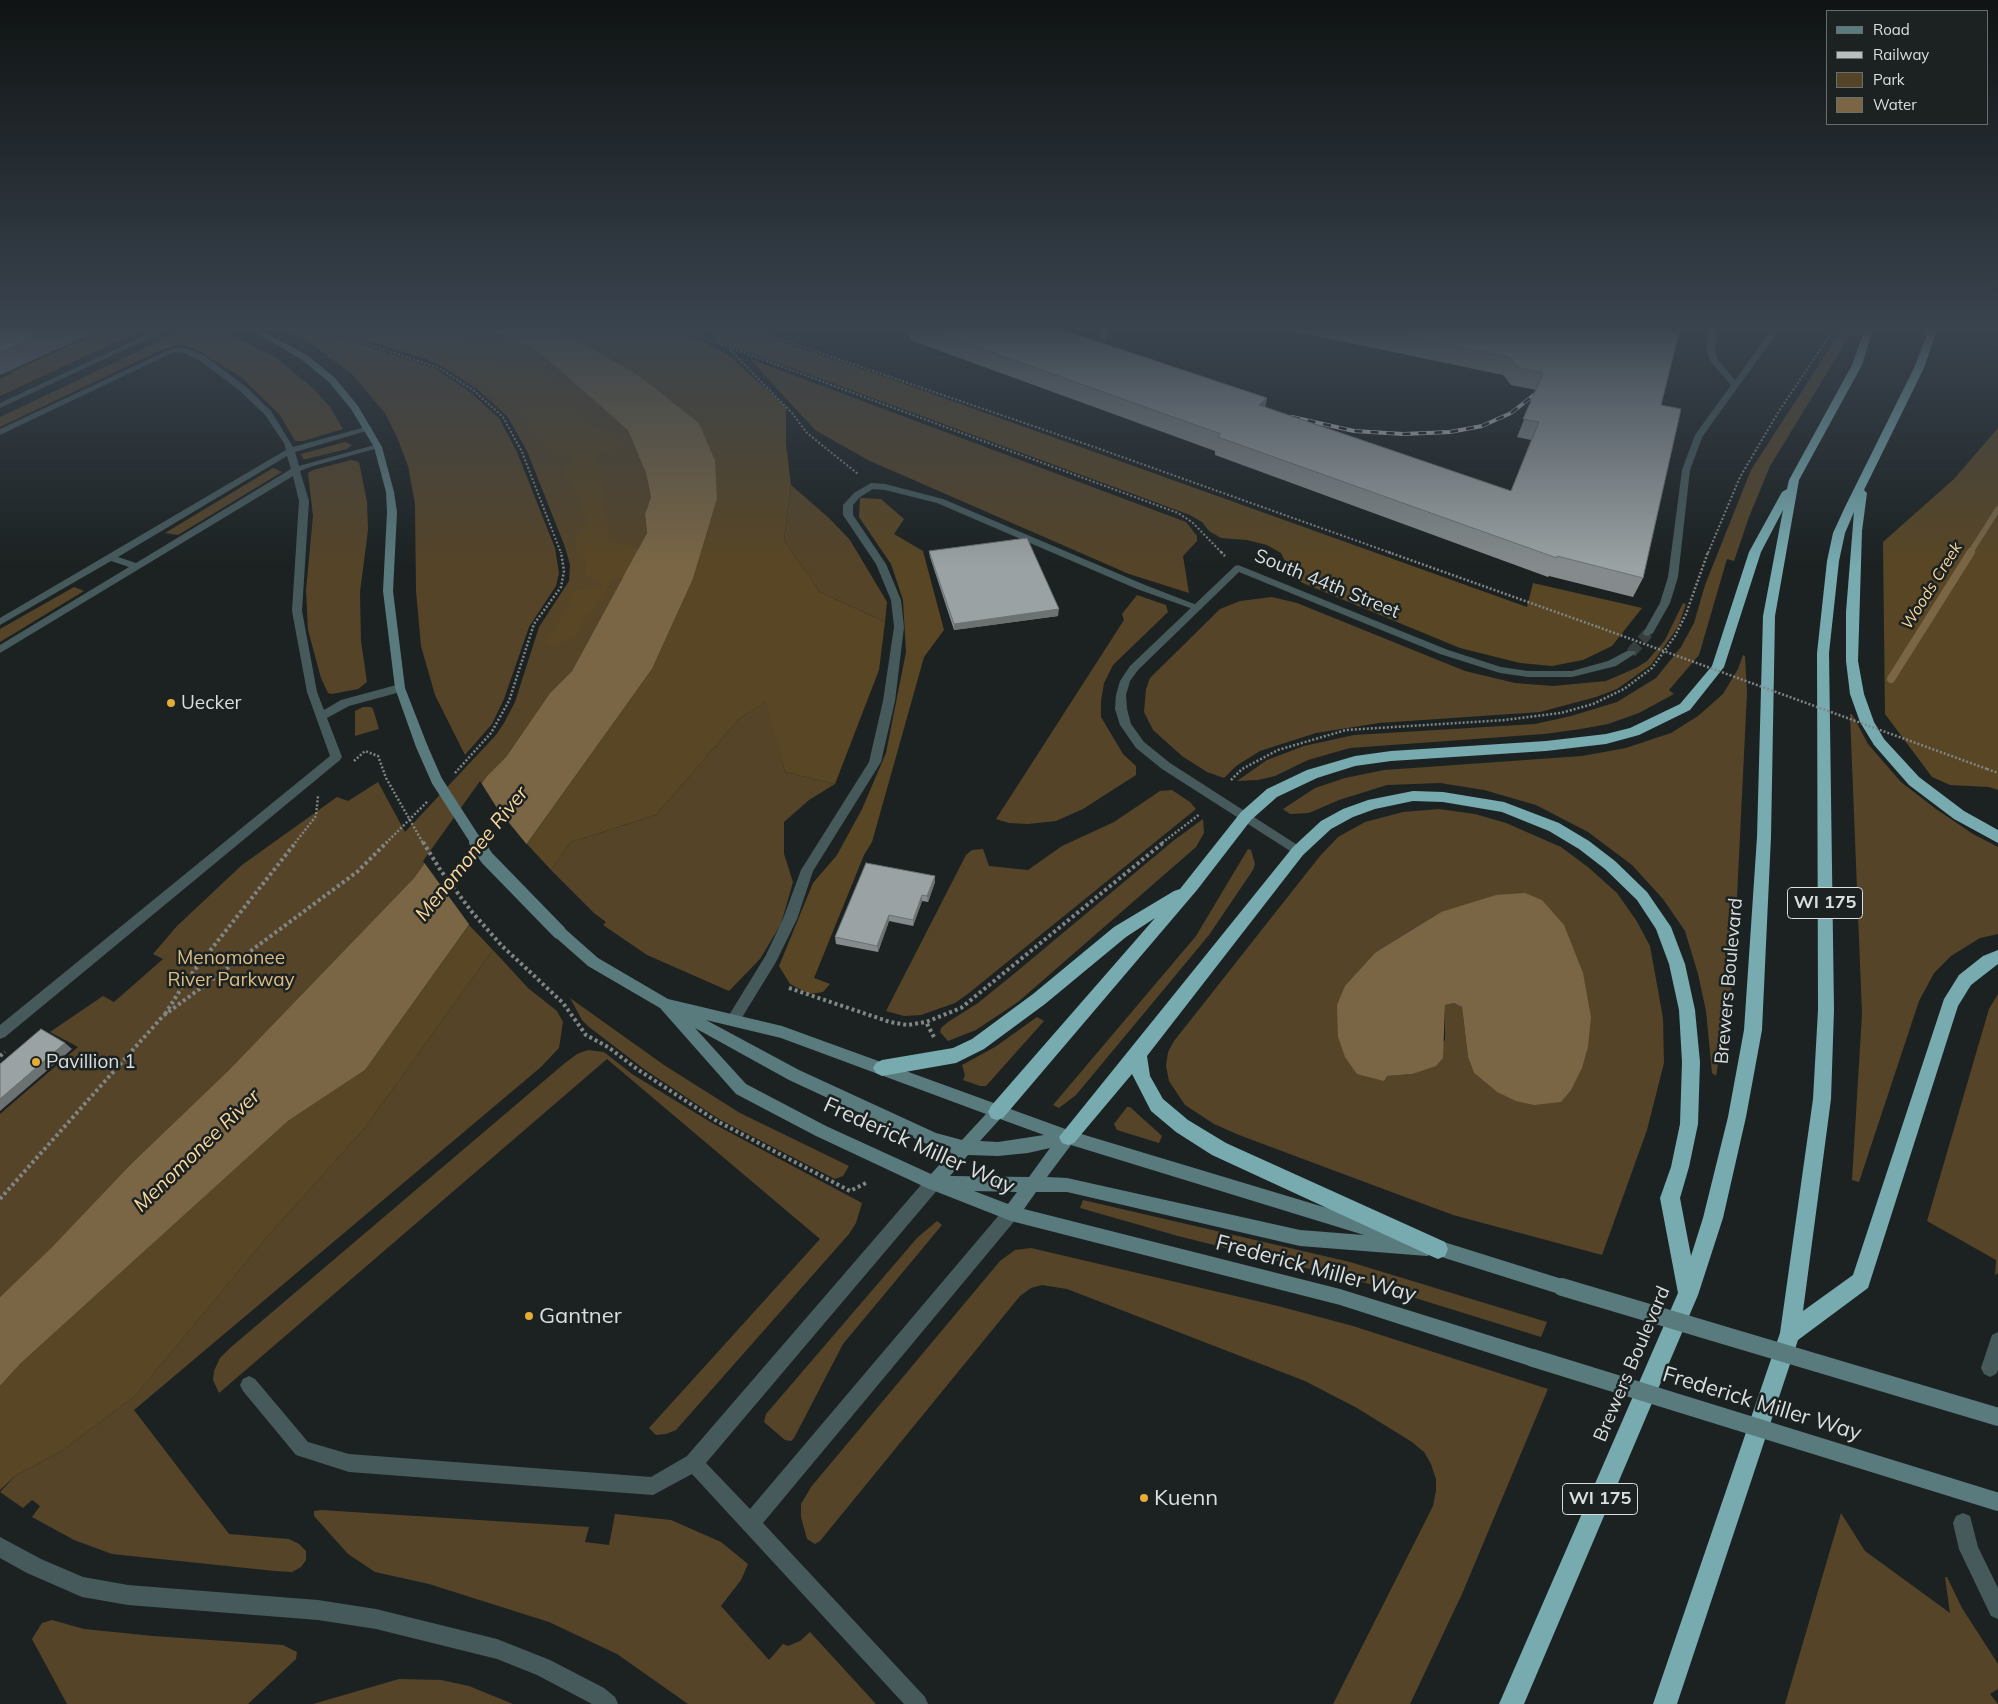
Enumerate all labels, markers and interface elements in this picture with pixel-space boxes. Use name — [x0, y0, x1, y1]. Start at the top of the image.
legend — [1826, 10, 1988, 125]
text: Road — [1873, 20, 1910, 39]
text: Railway — [1873, 45, 1929, 64]
text: Park — [1873, 70, 1905, 89]
text: Water — [1873, 95, 1917, 114]
water label: Woods Creek — [1898, 539, 1966, 633]
street label: South 44th Street — [1251, 544, 1403, 624]
place label: Uecker — [181, 692, 241, 714]
marker: Uecker — [165, 697, 177, 709]
water label: Menomonee River — [410, 782, 534, 926]
road number: WI 175 — [1788, 888, 1862, 918]
street label: Brewers Boulevard — [1710, 897, 1748, 1065]
park label: Menomonee River Parkway — [167, 947, 295, 991]
place label: Pavillion 1 — [46, 1051, 136, 1073]
marker: Pavillion 1 — [30, 1056, 42, 1068]
water label: Menomonee River — [129, 1085, 265, 1217]
street label: Frederick Miller Way — [819, 1092, 1019, 1200]
street label: Frederick Miller Way — [1213, 1230, 1419, 1308]
street label: Brewers Boulevard — [1589, 1283, 1675, 1445]
place label: Gantner — [539, 1303, 622, 1329]
marker: Gantner — [523, 1310, 535, 1322]
street label: Frederick Miller Way — [1659, 1361, 1865, 1447]
road number: WI 175 — [1562, 1484, 1638, 1515]
place label: Kuenn — [1154, 1485, 1218, 1511]
marker: Kuenn — [1138, 1492, 1150, 1504]

